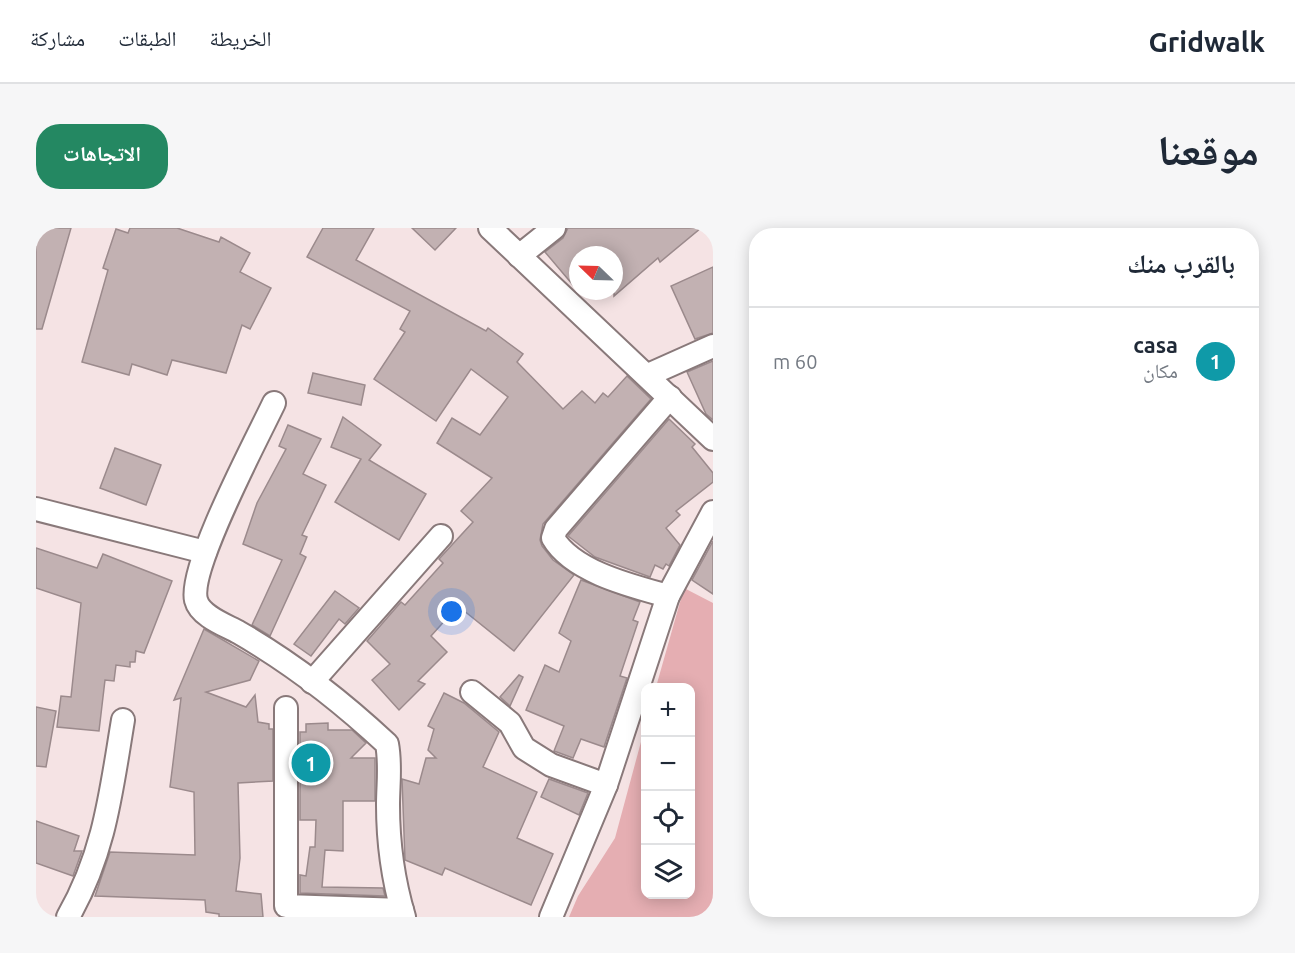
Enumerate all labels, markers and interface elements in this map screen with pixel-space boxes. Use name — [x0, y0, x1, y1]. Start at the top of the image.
text: مشاركة — [30, 26, 85, 50]
text: الطبقات — [118, 26, 177, 50]
text: الخريطة — [210, 26, 271, 50]
text: Gridwalk — [1148, 26, 1265, 57]
button: الاتجاهات — [36, 124, 168, 189]
text: موقعنا — [1158, 126, 1259, 173]
north arrow — [569, 246, 623, 300]
text: بالقرب منك — [1127, 249, 1235, 278]
text: casa — [1133, 332, 1178, 357]
text: 60 m — [773, 350, 817, 373]
text: 1 — [1210, 350, 1221, 373]
text: مكان — [1143, 359, 1178, 382]
your location — [437, 597, 466, 626]
map controls — [641, 683, 695, 899]
button: + — [641, 683, 695, 737]
button: − — [641, 737, 695, 791]
pin: 1 — [292, 740, 330, 786]
button: locate — [641, 791, 695, 845]
button: layers — [641, 845, 695, 899]

